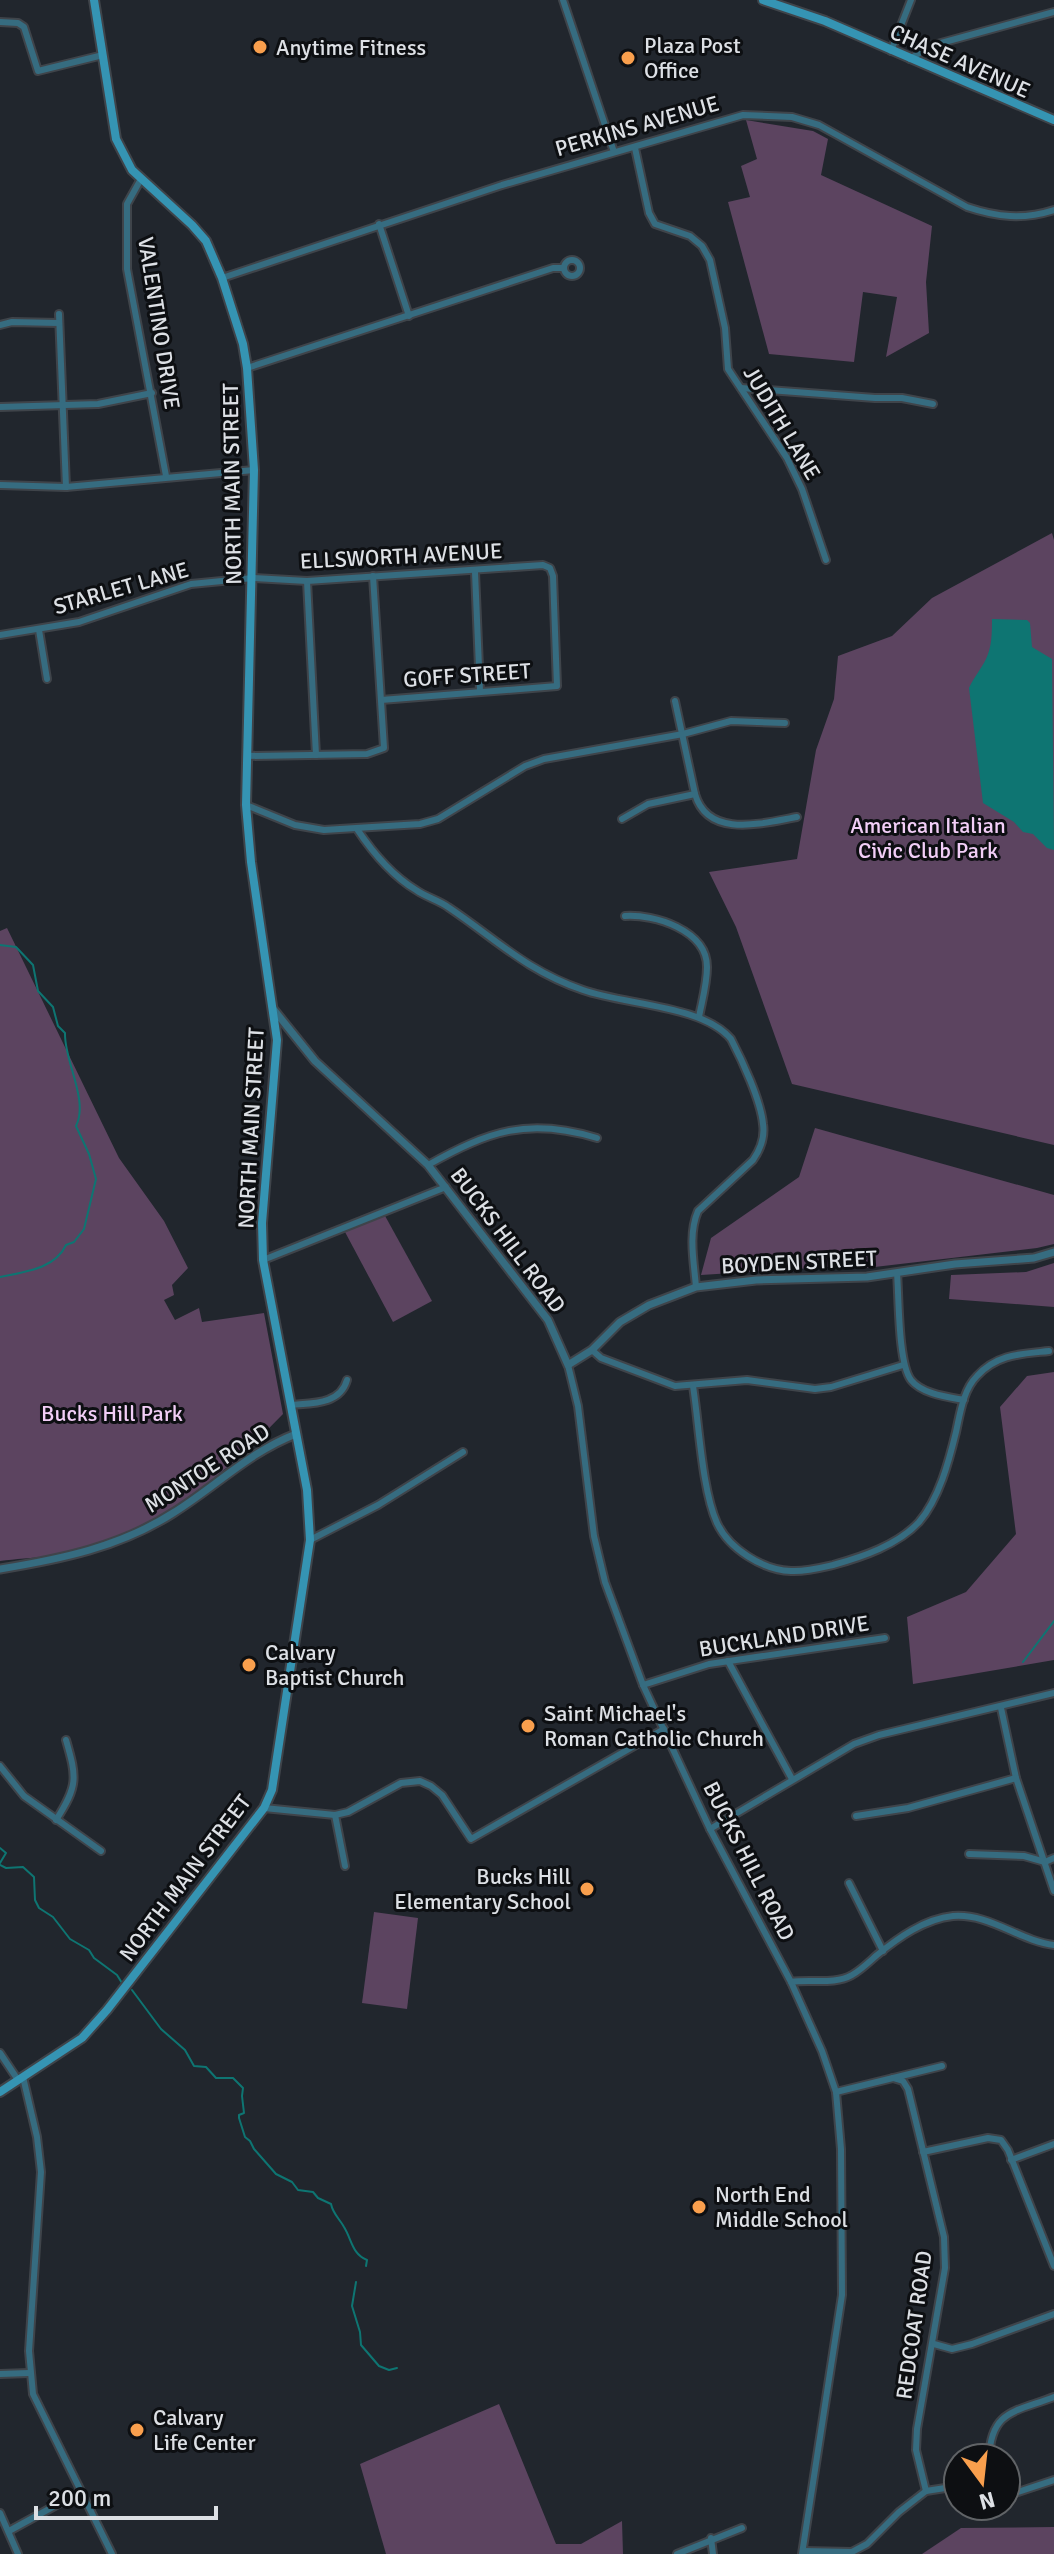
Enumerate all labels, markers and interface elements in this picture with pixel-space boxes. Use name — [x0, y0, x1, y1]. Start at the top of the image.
street label: CHASE AVENUE — [886, 18, 1034, 104]
place label: Plaza Post Office — [644, 32, 741, 84]
place label: Anytime Fitness — [276, 34, 426, 61]
marker: Anytime Fitness — [251, 38, 269, 56]
marker: Plaza Post Office — [619, 49, 637, 67]
street label: PERKINS AVENUE — [552, 90, 722, 162]
street label: VALENTINO DRIVE — [132, 235, 186, 411]
street label: JUDITH LANE — [737, 361, 827, 485]
street label: NORTH MAIN STREET — [217, 383, 247, 585]
street label: ELLSWORTH AVENUE — [299, 537, 503, 575]
street label: STARLET LANE — [50, 556, 192, 620]
street label: GOFF STREET — [402, 657, 532, 693]
park label: American Italian Civic Club Park — [850, 812, 1006, 864]
street label: NORTH MAIN STREET — [232, 1026, 270, 1229]
street label: BUCKS HILL ROAD — [445, 1162, 571, 1318]
street label: BOYDEN STREET — [720, 1244, 878, 1280]
park label: Bucks Hill Park — [41, 1400, 183, 1427]
street label: MONTOE ROAD — [139, 1417, 275, 1519]
street label: BUCKLAND DRIVE — [697, 1609, 871, 1663]
place label: Calvary Baptist Church — [265, 1639, 404, 1691]
marker: Calvary Baptist Church — [240, 1656, 258, 1674]
place label: Saint Michael's Roman Catholic Church — [544, 1700, 764, 1752]
marker: Saint Michael's Roman Catholic Church — [519, 1717, 537, 1735]
street label: BUCKS HILL ROAD — [697, 1777, 801, 1945]
street label: NORTH MAIN STREET — [114, 1789, 257, 1967]
place label: Bucks Hill Elementary School — [394, 1863, 571, 1915]
marker: Bucks Hill Elementary School — [578, 1880, 596, 1898]
place label: North End Middle School — [715, 2181, 848, 2233]
marker: North End Middle School — [690, 2198, 708, 2216]
street label: REDCOAT ROAD — [890, 2249, 938, 2401]
place label: Calvary Life Center — [153, 2404, 256, 2456]
marker: Calvary Life Center — [128, 2421, 146, 2439]
north arrow — [942, 2442, 1022, 2522]
scale bar — [36, 2470, 216, 2520]
text: 200 m — [48, 2483, 111, 2513]
text: N — [976, 2486, 998, 2516]

